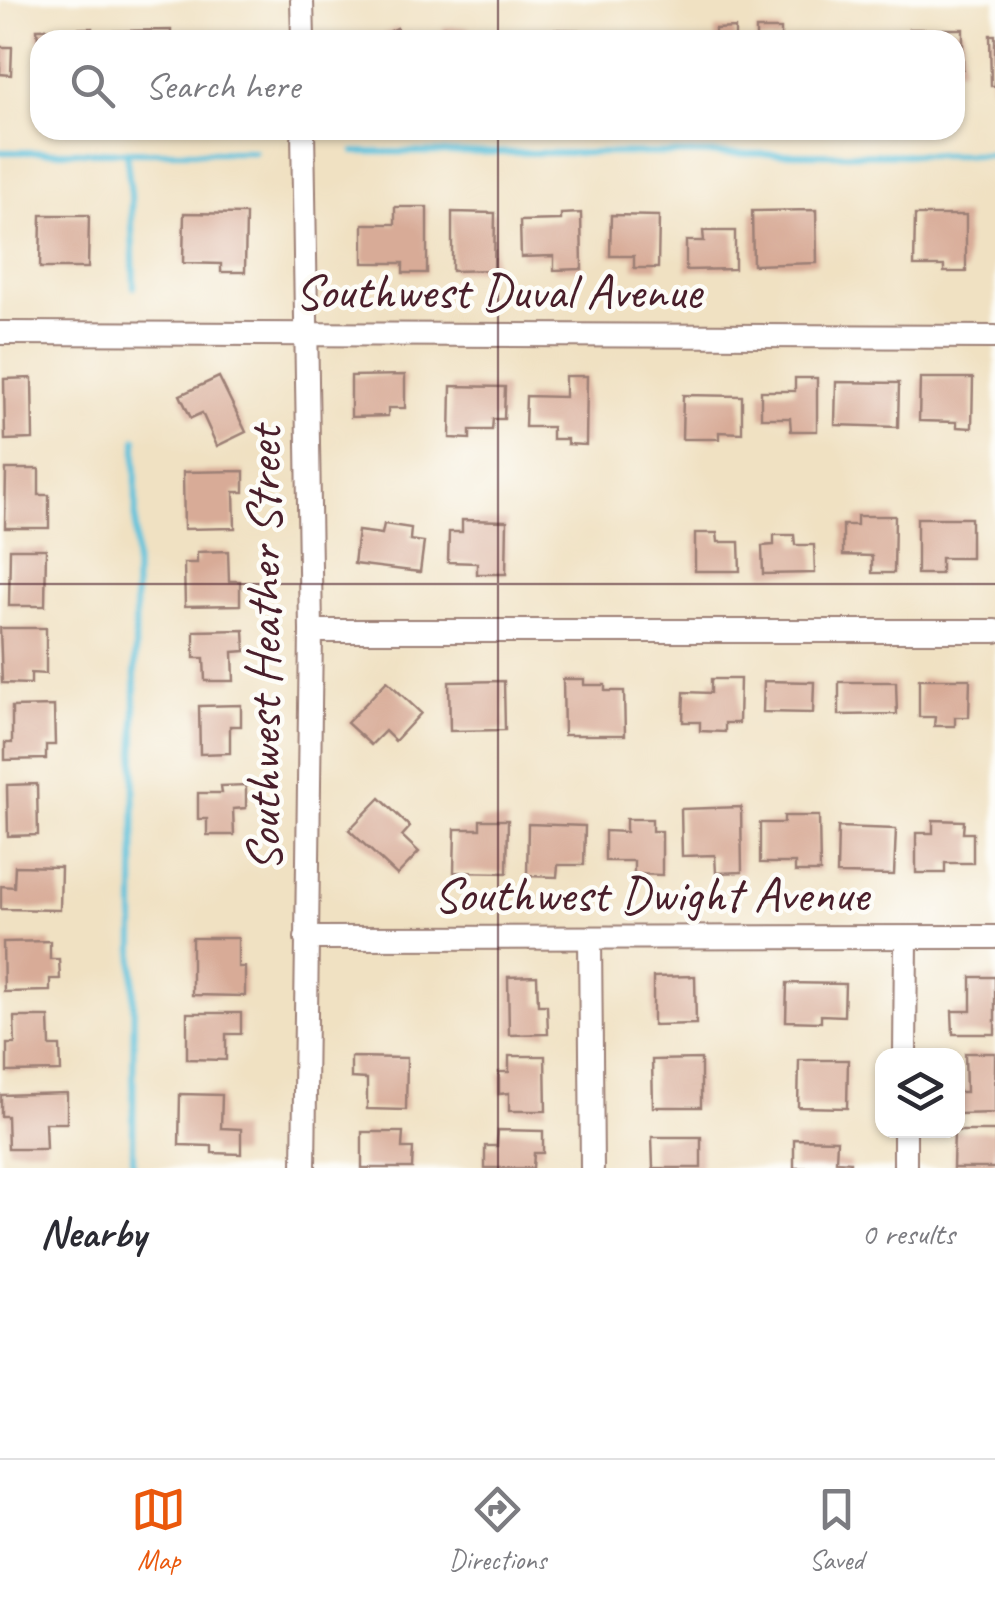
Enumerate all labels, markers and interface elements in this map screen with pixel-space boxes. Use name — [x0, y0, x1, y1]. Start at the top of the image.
search box — [30, 30, 965, 140]
icon: search — [65, 58, 120, 113]
text: Search here — [145, 62, 300, 109]
street label: Southwest Duval Avenue — [295, 260, 704, 323]
street label: Southwest Heather Street — [232, 422, 295, 872]
street label: Southwest Dwight Avenue — [433, 863, 871, 926]
map controls — [875, 1048, 965, 1138]
button: layers — [875, 1048, 965, 1138]
text: Nearby — [40, 1207, 146, 1260]
text: 0 results — [861, 1213, 955, 1254]
tab: Map — [131, 1482, 186, 1577]
tab: Directions — [449, 1482, 546, 1577]
tab: Saved — [809, 1482, 864, 1577]

